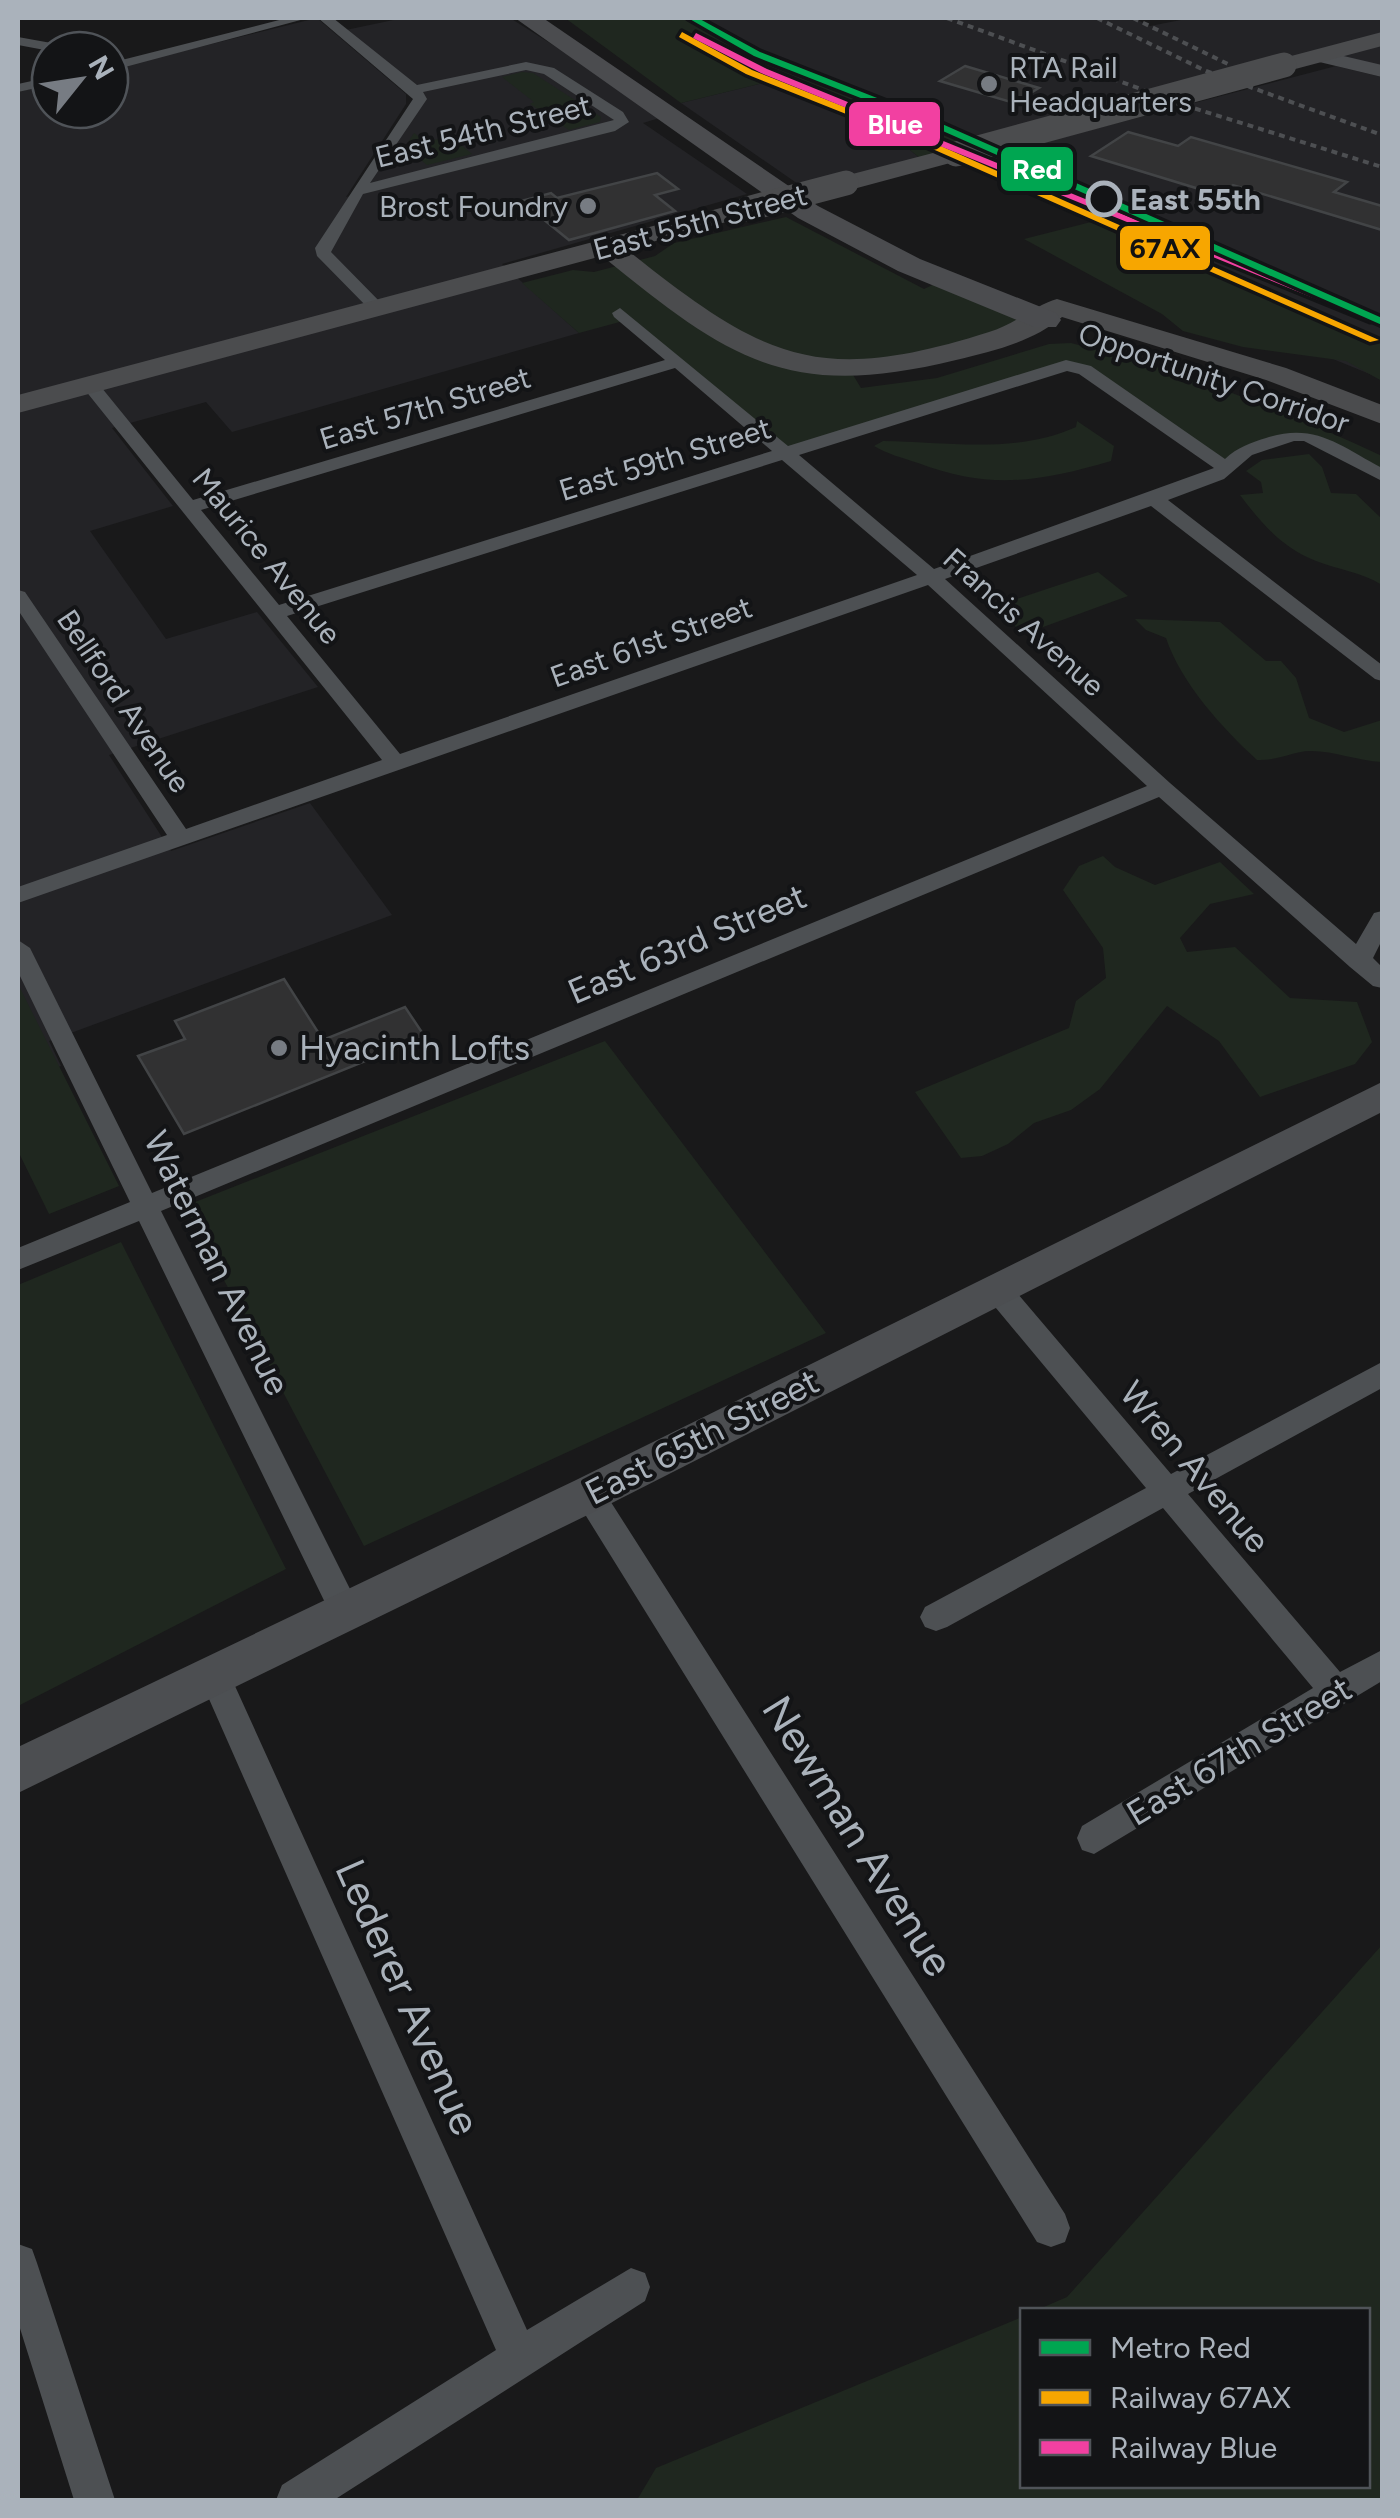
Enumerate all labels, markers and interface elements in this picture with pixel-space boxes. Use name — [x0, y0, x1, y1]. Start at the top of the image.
north arrow — [30, 30, 130, 130]
place label: RTA Rail Headquarters — [1009, 49, 1192, 120]
text: N — [82, 50, 122, 85]
marker: RTA Rail Headquarters — [978, 73, 1000, 95]
street label: East 54th Street — [371, 86, 595, 176]
line badge: Blue — [847, 100, 942, 148]
text: Blue — [867, 107, 923, 141]
line badge: Red — [999, 145, 1075, 193]
text: Red — [1012, 152, 1062, 186]
street label: East 55th Street — [589, 176, 811, 268]
place label: East 55th — [1130, 181, 1261, 218]
marker: East 55th — [1087, 182, 1121, 216]
place label: Brost Foundry — [379, 188, 568, 225]
marker: Brost Foundry — [577, 195, 599, 217]
line badge: 67AX — [1118, 224, 1212, 272]
text: 67AX — [1130, 231, 1200, 265]
street label: Opportunity Corridor — [1074, 314, 1354, 442]
street label: East 57th Street — [315, 358, 535, 458]
street label: East 59th Street — [555, 409, 775, 509]
street label: Maurice Avenue — [185, 460, 349, 652]
street label: Francis Avenue — [936, 540, 1112, 704]
street label: East 61st Street — [545, 588, 757, 696]
street label: Bellford Avenue — [49, 602, 199, 800]
street label: East 63rd Street — [562, 875, 812, 1013]
place label: Hyacinth Lofts — [299, 1027, 530, 1069]
marker: Hyacinth Lofts — [268, 1037, 290, 1059]
street label: Waterman Avenue — [135, 1124, 299, 1402]
street label: East 65th Street — [578, 1360, 826, 1514]
street label: Wren Avenue — [1111, 1373, 1279, 1561]
street label: East 67th Street — [1119, 1667, 1359, 1835]
street label: Newman Avenue — [751, 1686, 965, 1986]
street label: Lederer Avenue — [324, 1851, 492, 2143]
legend — [1020, 2308, 1370, 2488]
text: Metro Red — [1110, 2329, 1251, 2366]
text: Railway 67AX — [1110, 2379, 1291, 2416]
text: Railway Blue — [1110, 2429, 1277, 2466]

